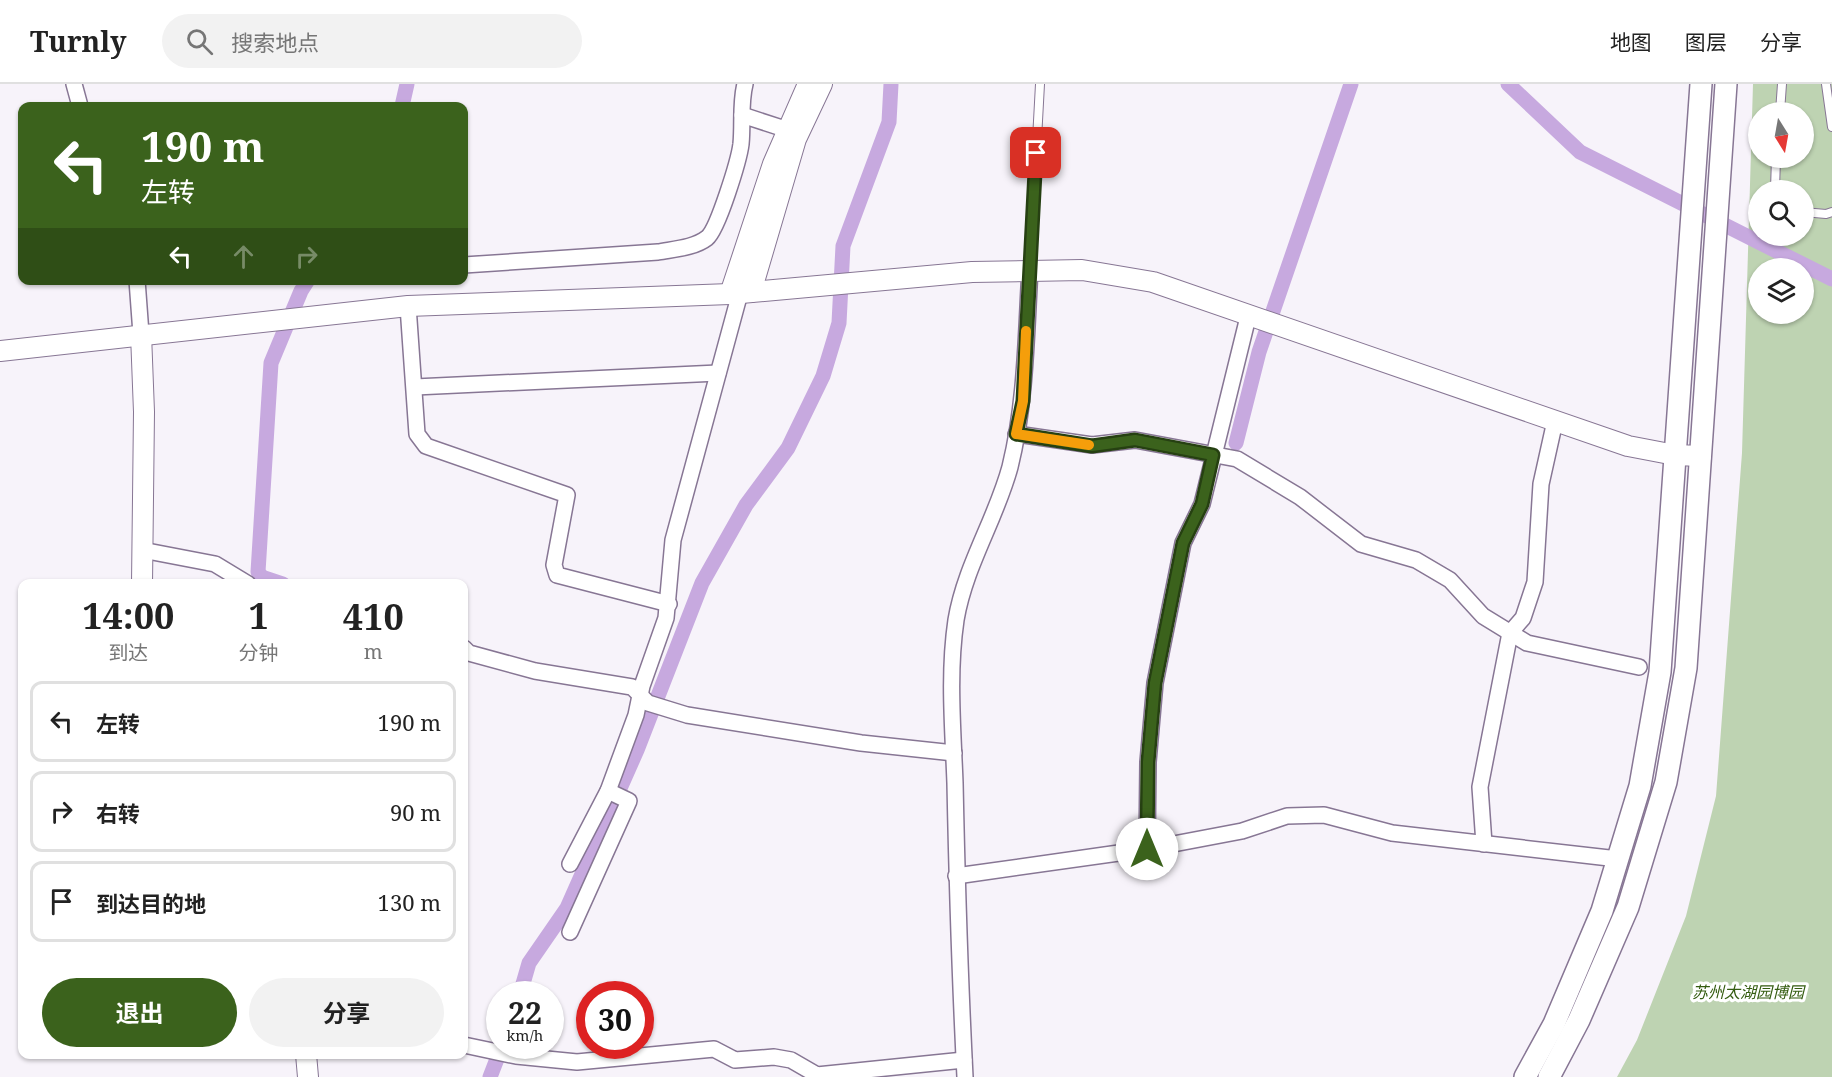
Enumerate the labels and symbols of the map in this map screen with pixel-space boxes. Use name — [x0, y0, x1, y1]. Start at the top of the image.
north arrow — [1748, 102, 1814, 168]
pin — [1010, 127, 1061, 178]
position arrow — [1115, 817, 1179, 881]
speed limit sign: 30 — [576, 981, 654, 1059]
park label: 苏州太湖园博园 — [1692, 981, 1806, 1003]

